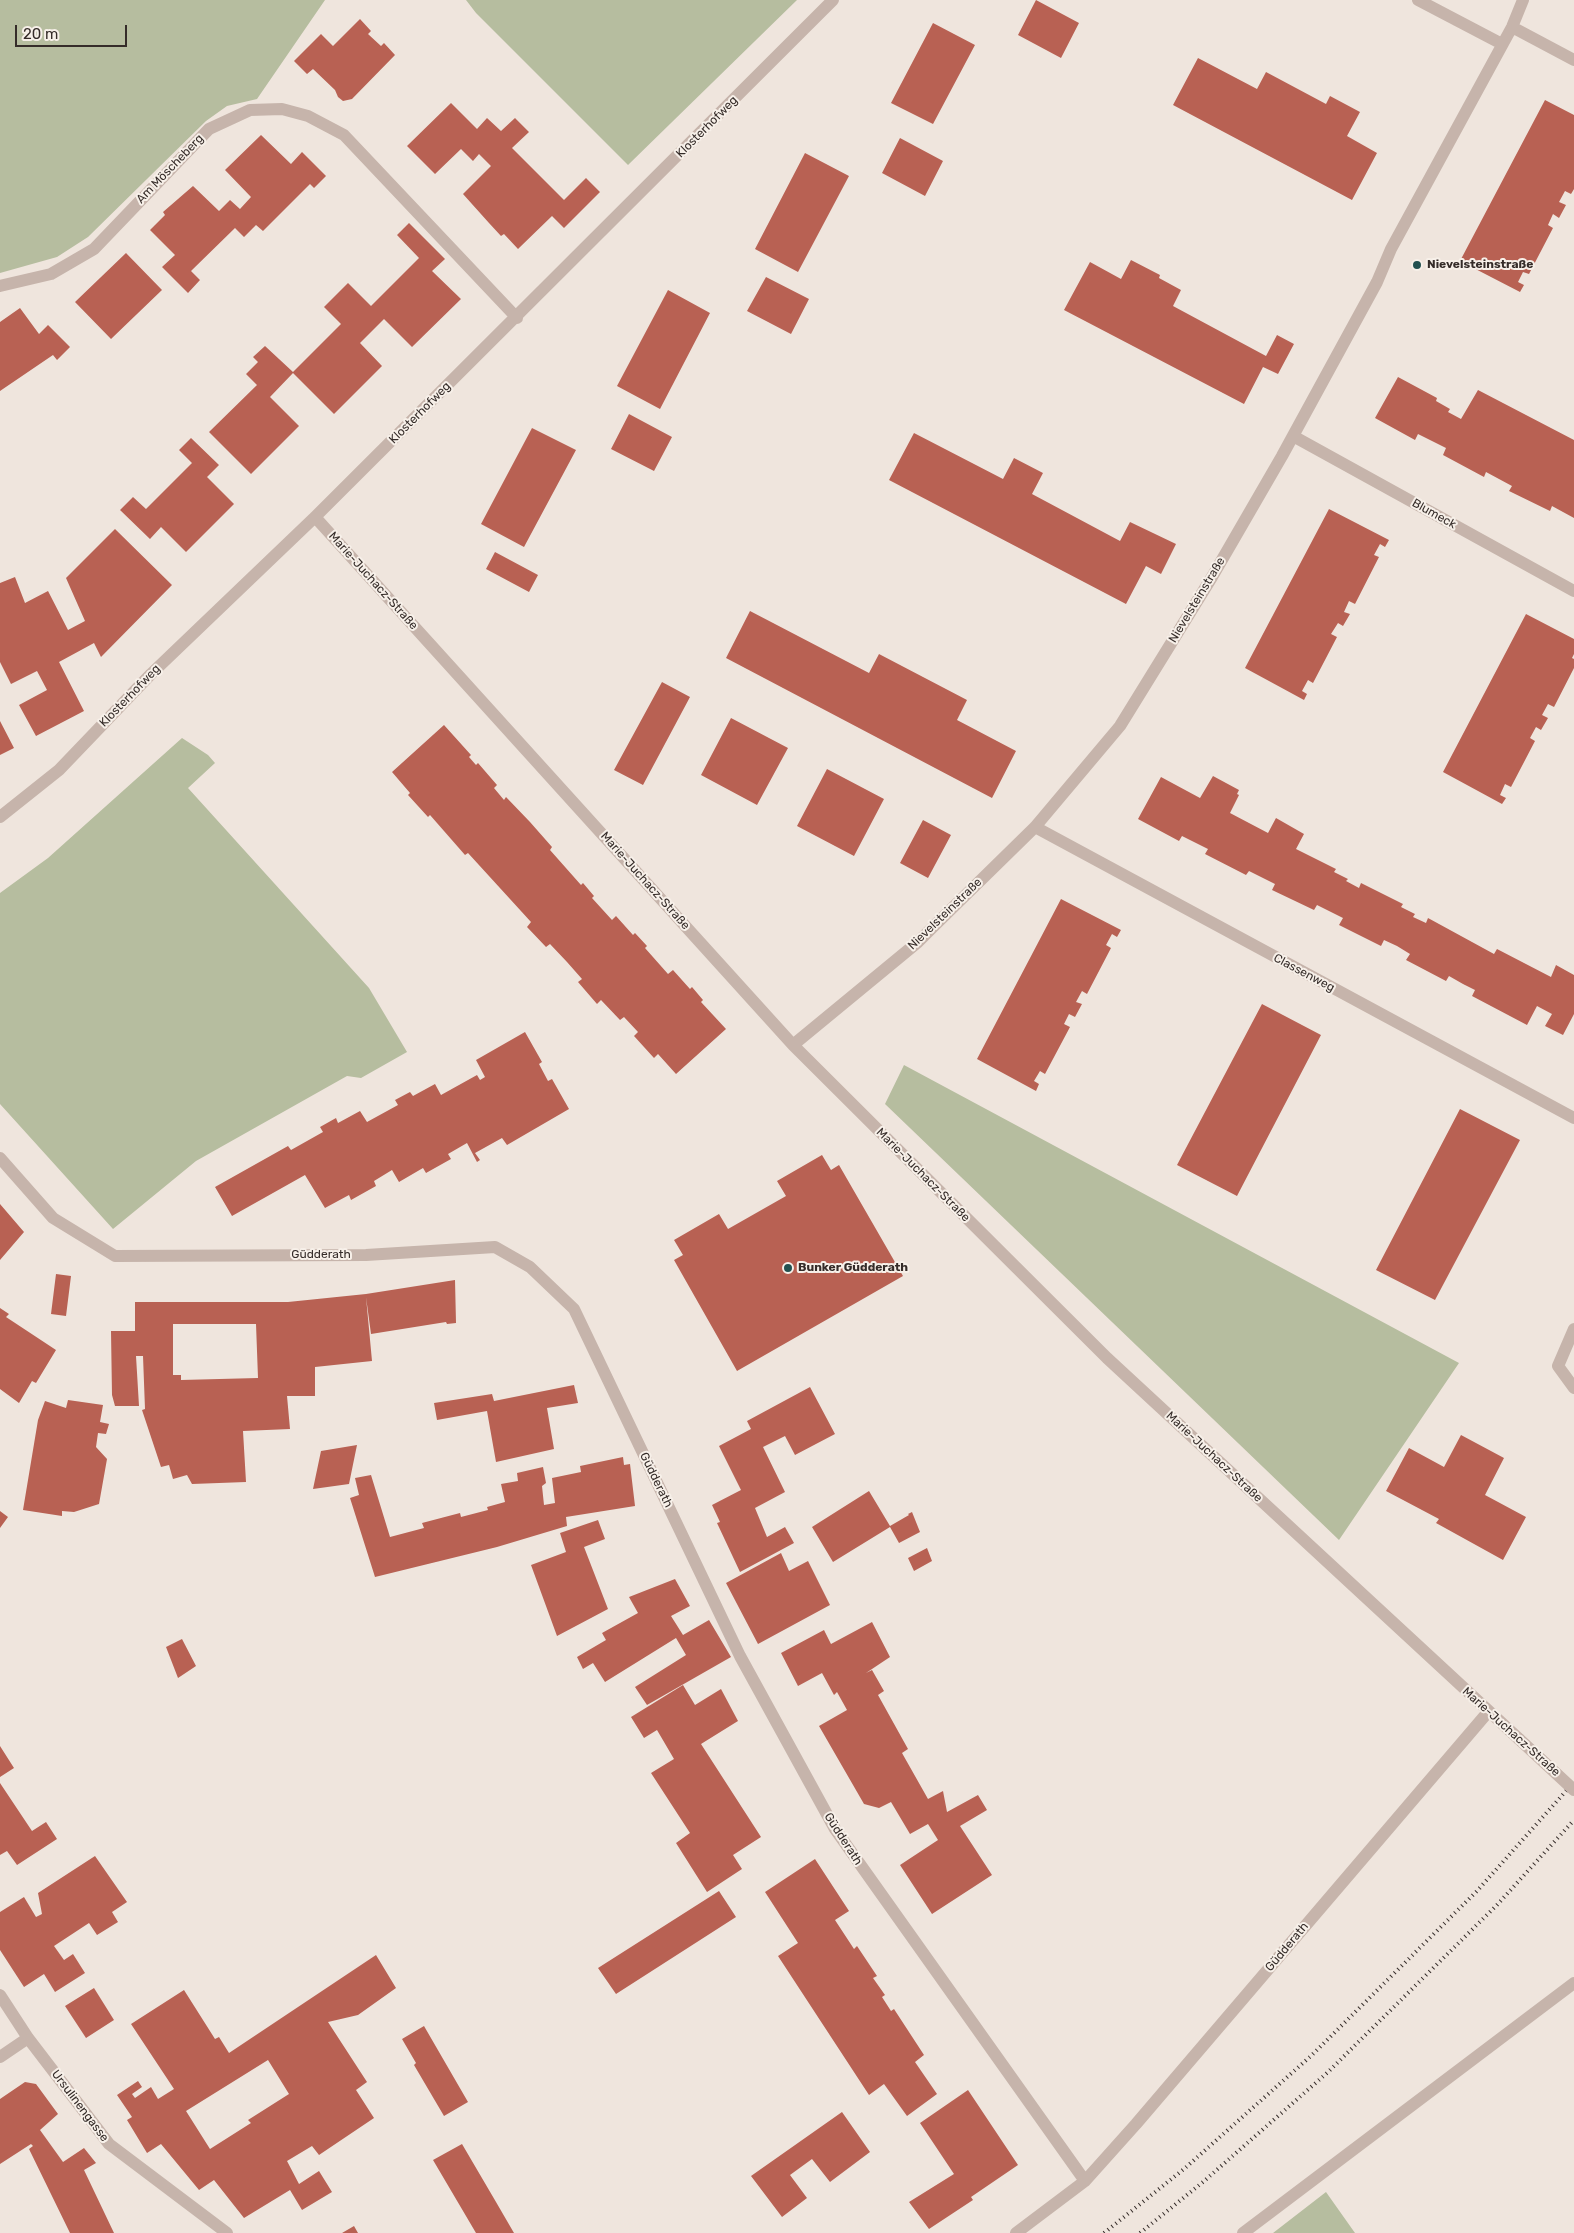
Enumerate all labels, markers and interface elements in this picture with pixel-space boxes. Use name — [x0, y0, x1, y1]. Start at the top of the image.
scale bar — [18, 15, 130, 47]
text: 20 m — [23, 25, 58, 43]
street label: Klosterhofweg — [673, 93, 741, 161]
street label: Am Möscheberg — [133, 132, 207, 206]
place label: Nievelsteinstraße — [1427, 258, 1533, 272]
marker: Nievelsteinstraße — [1411, 259, 1423, 271]
street label: Klosterhofweg — [386, 379, 454, 447]
street label: Blumeck — [1409, 496, 1459, 532]
street label: Marie-Juchacz-Straße — [325, 529, 421, 633]
street label: Nievelsteinstraße — [1166, 555, 1228, 645]
street label: Klosterhofweg — [97, 662, 163, 730]
street label: Marie-Juchacz-Straße — [597, 829, 693, 933]
street label: Nievelsteinstraße — [905, 875, 985, 953]
street label: Classenweg — [1271, 951, 1337, 995]
street label: Marie-Juchacz-Straße — [873, 1125, 973, 1225]
street label: Güdderath — [291, 1248, 351, 1262]
place label: Bunker Güdderath — [798, 1261, 908, 1275]
marker: Bunker Güdderath — [782, 1262, 794, 1274]
street label: Marie-Juchacz-Straße — [1163, 1409, 1265, 1505]
street label: Güdderath — [637, 1450, 675, 1510]
street label: Marie-Juchacz-Straße — [1459, 1684, 1563, 1780]
street label: Güdderath — [821, 1810, 865, 1868]
street label: Güdderath — [1262, 1920, 1312, 1974]
street label: Ursulinengasse — [48, 2067, 112, 2145]

